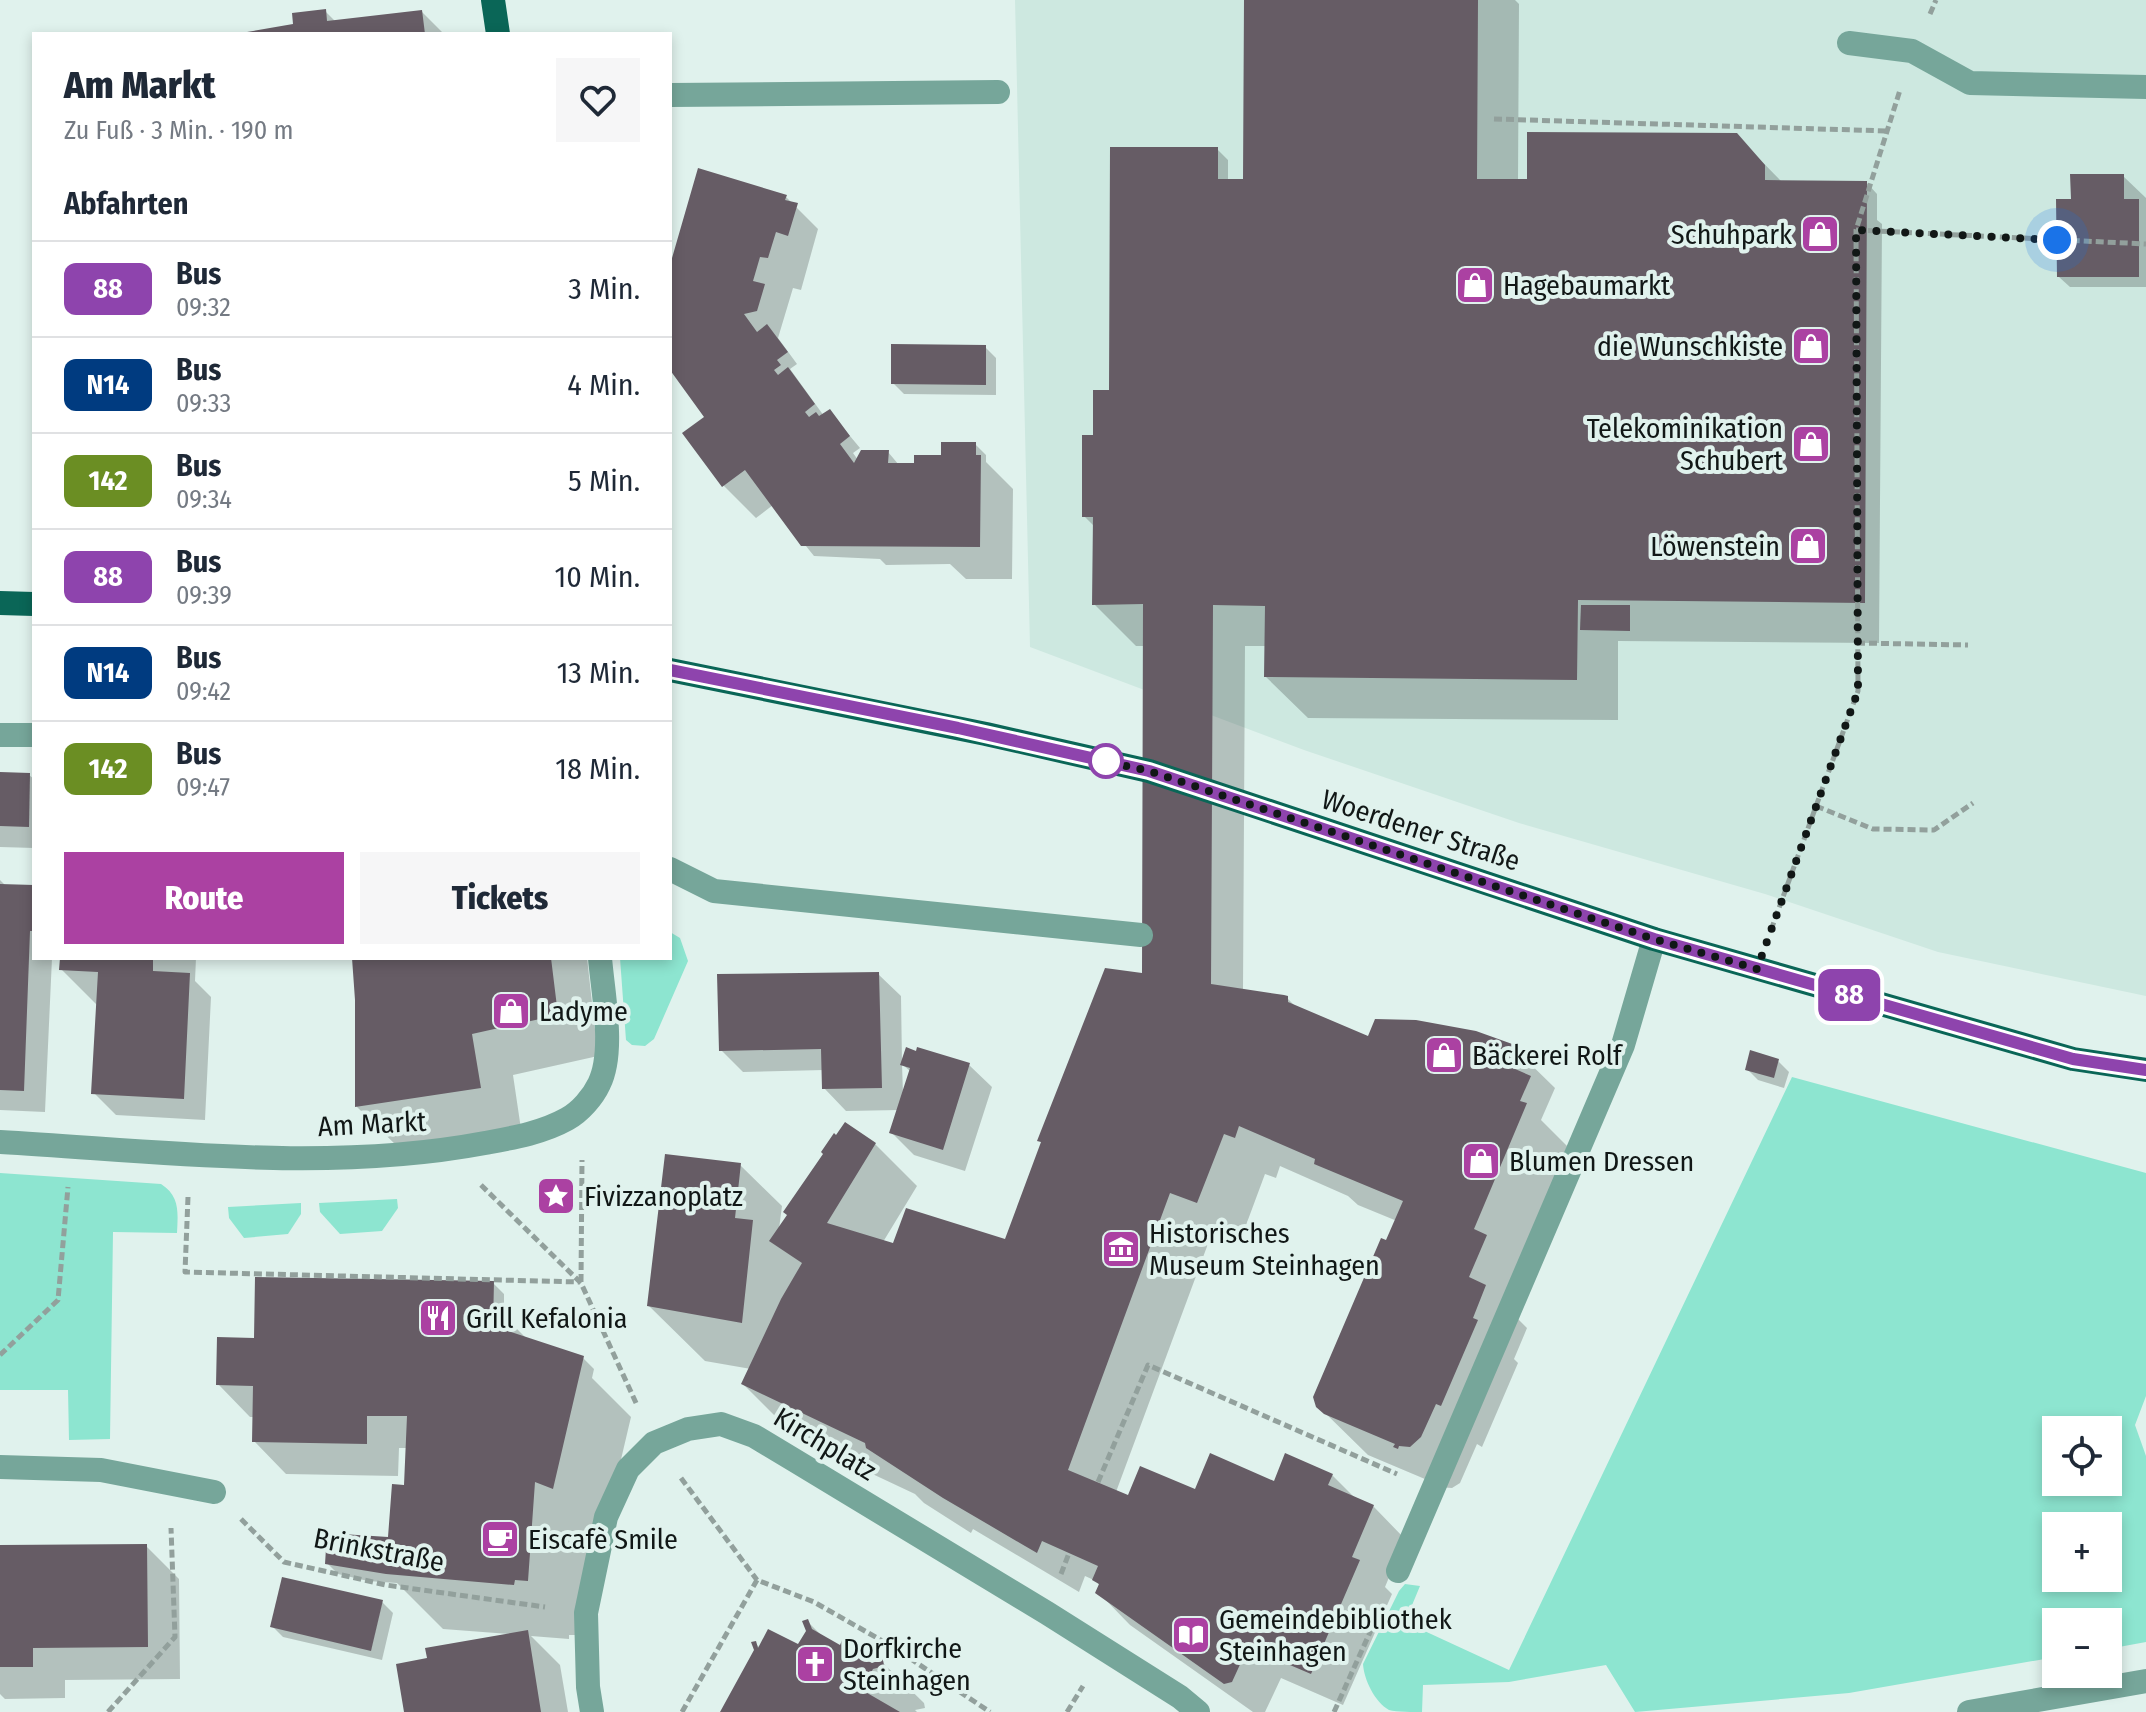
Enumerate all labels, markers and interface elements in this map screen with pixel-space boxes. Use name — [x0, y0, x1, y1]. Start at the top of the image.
button: heart — [556, 58, 640, 142]
text: Am Markt — [64, 62, 215, 108]
text: Zu Fuß · 3 Min. · 190 m — [64, 115, 293, 146]
text: Abfahrten — [64, 186, 188, 222]
shop icon: Schuhpark — [1799, 213, 1841, 255]
place label: Schuhpark — [1671, 218, 1793, 251]
your location — [2037, 220, 2077, 260]
text: Bus — [176, 256, 221, 292]
shop icon: Hagebaumarkt — [1454, 264, 1496, 306]
place label: Hagebaumarkt — [1503, 269, 1671, 302]
text: 3 Min. — [568, 271, 640, 307]
text: 88 — [93, 272, 123, 305]
text: 09:32 — [176, 292, 231, 323]
shop icon: die Wunschkiste — [1790, 325, 1832, 367]
place label: die Wunschkiste — [1597, 330, 1783, 363]
text: Bus — [176, 352, 221, 388]
text: 4 Min. — [567, 367, 640, 403]
text: N14 — [86, 368, 130, 401]
text: 09:33 — [176, 388, 231, 419]
place label: Telekominikation Schubert — [1587, 412, 1784, 477]
shop icon: Telekominikation Schubert — [1790, 423, 1832, 465]
text: Bus — [176, 448, 221, 484]
text: 5 Min. — [568, 463, 640, 499]
text: 142 — [89, 464, 127, 497]
text: 09:34 — [176, 484, 232, 515]
shop icon: Löwenstein — [1787, 525, 1829, 567]
place label: Löwenstein — [1650, 530, 1780, 563]
text: Bus — [176, 544, 221, 580]
text: 10 Min. — [555, 559, 640, 595]
text: 88 — [93, 560, 123, 593]
text: 09:39 — [176, 580, 232, 611]
text: Bus — [176, 640, 221, 676]
text: 13 Min. — [557, 655, 640, 691]
text: N14 — [86, 656, 130, 689]
text: 09:42 — [176, 676, 231, 707]
text: Bus — [176, 736, 221, 772]
unlabelled marker — [1089, 744, 1123, 778]
text: 18 Min. — [555, 751, 640, 787]
text: 142 — [89, 752, 127, 785]
text: 09:47 — [176, 772, 230, 803]
street label: Woerdener Straße — [1318, 782, 1524, 878]
button: Route — [64, 852, 344, 944]
button: Tickets — [360, 852, 640, 944]
line badge: 88 — [1813, 969, 1885, 1021]
text: 88 — [1834, 978, 1864, 1011]
shop icon: Ladyme — [490, 990, 532, 1032]
place label: Ladyme — [539, 995, 628, 1028]
shop icon: Bäckerei Rolf — [1423, 1034, 1465, 1076]
place label: Bäckerei Rolf — [1472, 1039, 1624, 1072]
street label: Am Markt — [317, 1105, 428, 1143]
shop icon: Blumen Dressen — [1460, 1140, 1502, 1182]
place label: Blumen Dressen — [1509, 1145, 1694, 1178]
place icon: Fivizzanoplatz — [535, 1175, 577, 1217]
place label: Fivizzanoplatz — [584, 1180, 743, 1213]
place label: Historisches Museum Steinhagen — [1149, 1217, 1380, 1282]
museum icon: Historisches Museum Steinhagen — [1100, 1228, 1142, 1270]
restaurant icon: Grill Kefalonia — [417, 1297, 459, 1339]
place label: Grill Kefalonia — [466, 1302, 627, 1335]
street label: Kirchplatz — [768, 1401, 882, 1487]
map controls — [2042, 1416, 2122, 1688]
button: locate — [2042, 1416, 2122, 1496]
button: + — [2042, 1512, 2122, 1592]
cafe icon: Eiscafè Smile — [479, 1518, 521, 1560]
street label: Brinkstraße — [311, 1521, 447, 1579]
place label: Eiscafè Smile — [528, 1523, 678, 1556]
place label: Gemeindebibliothek Steinhagen — [1219, 1603, 1453, 1668]
button: − — [2042, 1608, 2122, 1688]
library icon: Gemeindebibliothek Steinhagen — [1170, 1614, 1212, 1656]
place label: Dorfkirche Steinhagen — [843, 1632, 971, 1697]
church icon: Dorfkirche Steinhagen — [794, 1643, 836, 1685]

